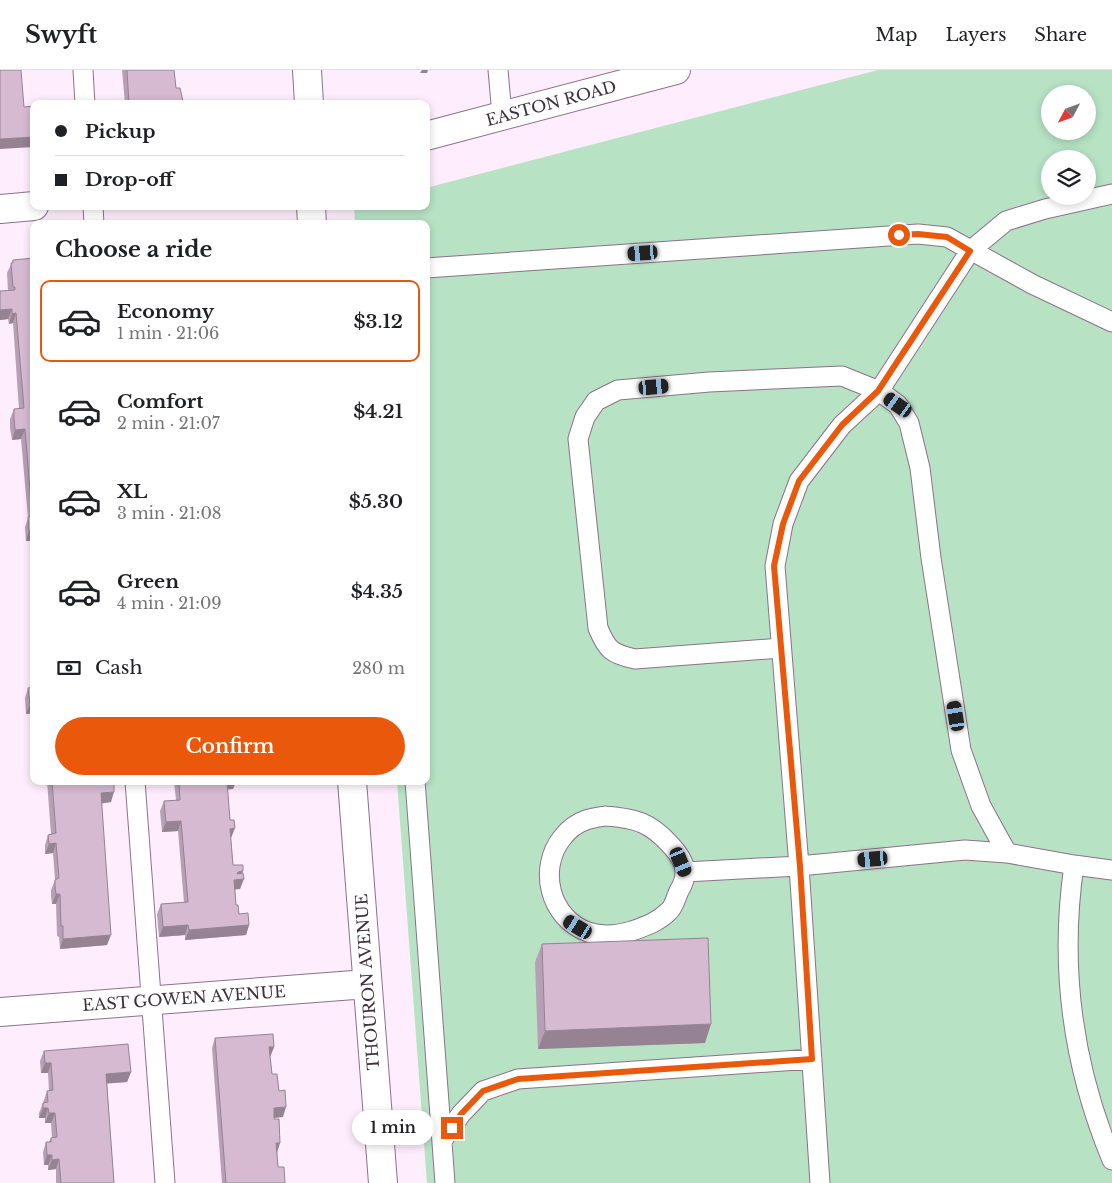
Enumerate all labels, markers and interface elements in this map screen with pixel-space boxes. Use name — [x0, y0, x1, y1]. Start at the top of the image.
text: Swyft — [25, 20, 97, 49]
text: Map — [876, 24, 917, 46]
text: Layers — [945, 24, 1006, 46]
text: Share — [1034, 24, 1087, 46]
street label: EASTON ROAD — [484, 76, 618, 130]
north arrow — [1041, 85, 1096, 140]
map controls — [1041, 85, 1096, 205]
text: Pickup — [85, 120, 156, 143]
button: layers — [1041, 150, 1096, 205]
text: Drop-off — [85, 168, 174, 191]
route start — [888, 224, 910, 246]
text: Choose a ride — [55, 236, 212, 263]
car — [627, 244, 658, 262]
icon: car — [57, 299, 102, 344]
text: Economy — [117, 300, 214, 323]
text: $3.12 — [353, 310, 403, 333]
text: 1 min · 21:06 — [117, 323, 219, 343]
car — [638, 378, 669, 396]
icon: car — [57, 389, 102, 434]
text: Comfort — [117, 390, 204, 413]
car — [881, 390, 914, 420]
text: $4.21 — [353, 400, 403, 423]
text: 2 min · 21:07 — [117, 413, 220, 433]
icon: car — [57, 479, 102, 524]
text: XL — [117, 480, 147, 503]
text: $5.30 — [349, 490, 403, 513]
text: 3 min · 21:08 — [117, 503, 222, 523]
icon: car — [57, 569, 102, 614]
text: Green — [117, 570, 179, 593]
text: $4.35 — [351, 580, 403, 603]
text: 4 min · 21:09 — [117, 593, 222, 613]
icon: cash — [55, 654, 83, 682]
text: Cash — [95, 656, 142, 679]
text: 280 m — [352, 658, 405, 678]
car — [946, 700, 965, 732]
button: Confirm — [55, 717, 405, 775]
car — [668, 845, 693, 879]
car — [857, 850, 888, 868]
street label: THOURON AVENUE — [351, 893, 383, 1071]
car — [561, 913, 594, 941]
street label: EAST GOWEN AVENUE — [82, 981, 286, 1015]
callout: 1 min — [352, 1110, 434, 1146]
text: 1 min — [370, 1117, 416, 1137]
route end — [441, 1117, 463, 1139]

